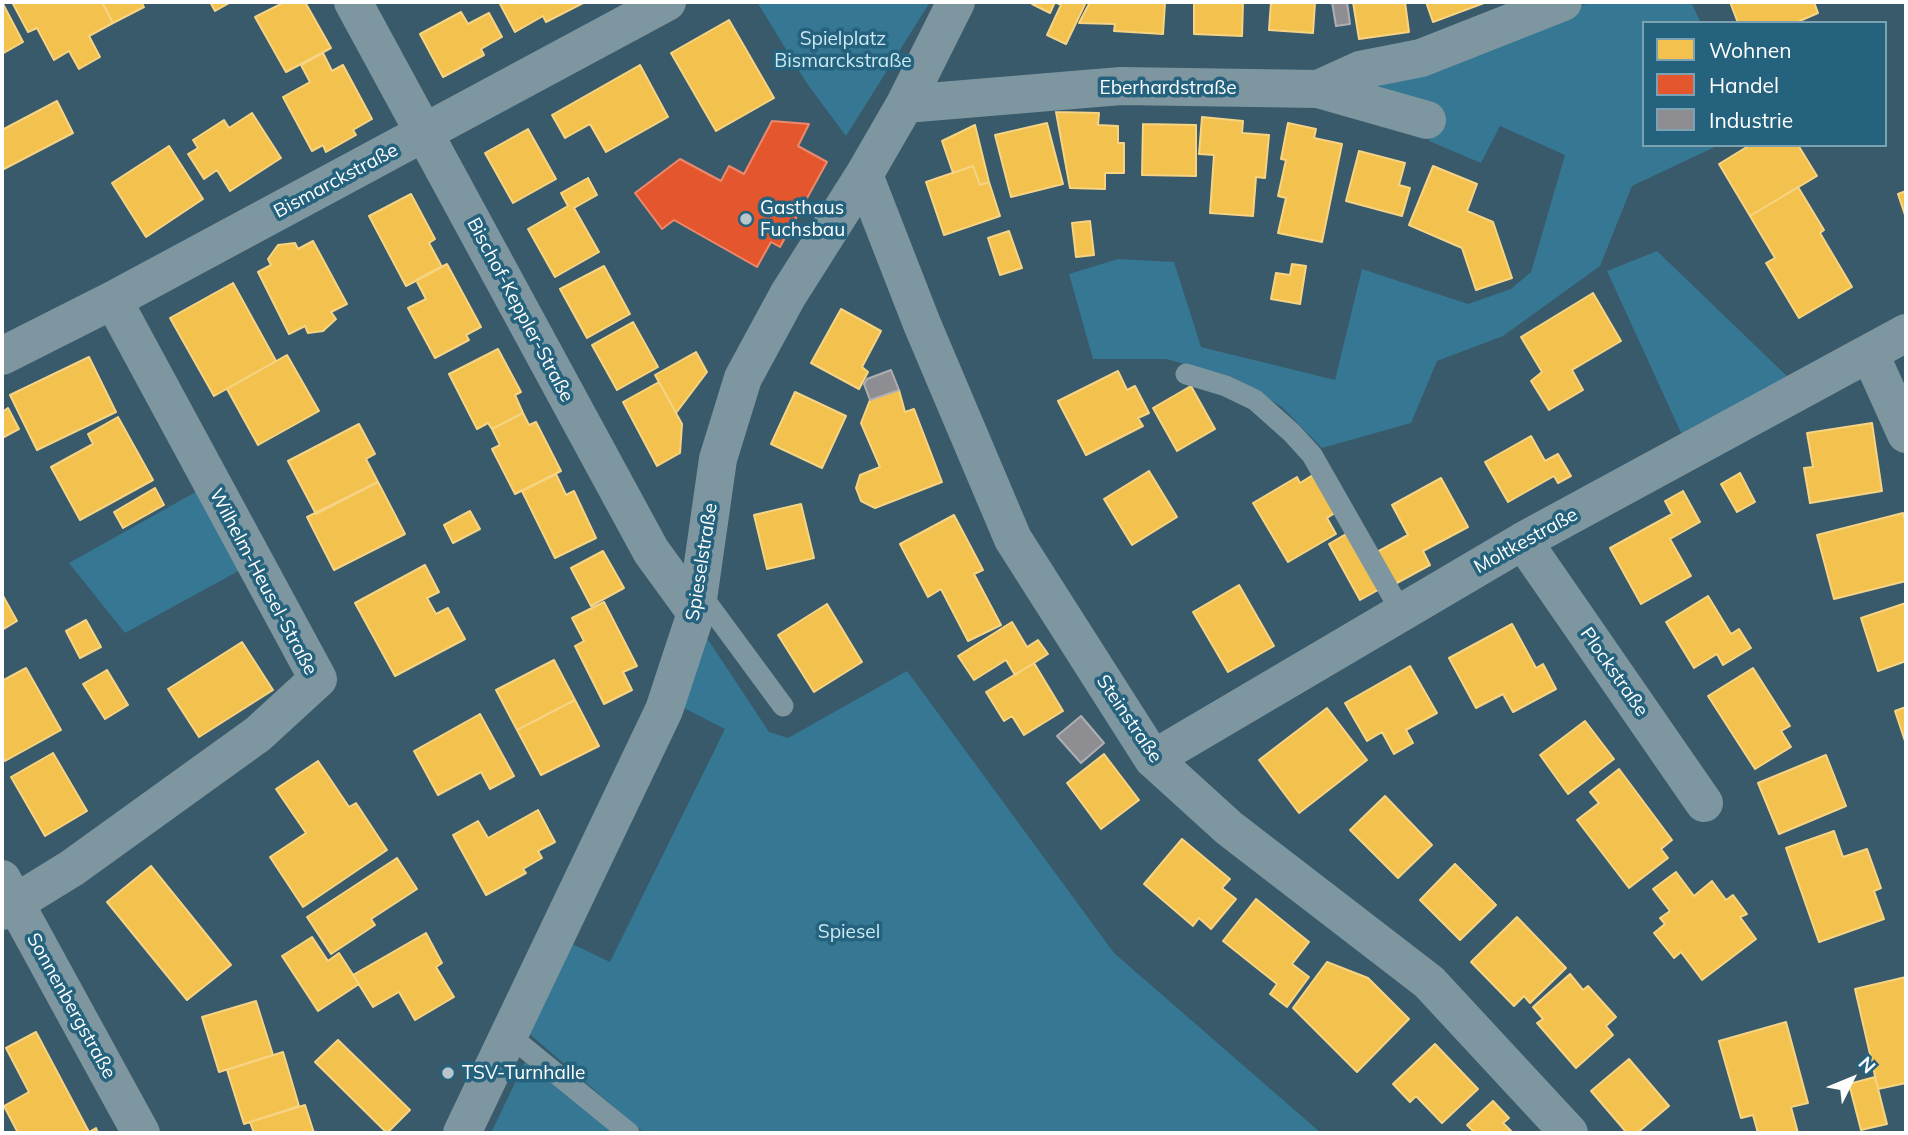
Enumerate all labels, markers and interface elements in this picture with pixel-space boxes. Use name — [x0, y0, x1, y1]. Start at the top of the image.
legend — [1642, 21, 1887, 147]
park label: Spielplatz Bismarckstraße — [774, 28, 912, 72]
text: Wohnen — [1709, 37, 1791, 63]
text: Handel — [1709, 72, 1779, 98]
street label: Eberhardstraße — [1099, 77, 1237, 99]
text: Industrie — [1709, 107, 1793, 133]
street label: Bismarckstraße — [270, 139, 402, 223]
place label: Gasthaus Fuchsbau — [760, 197, 845, 241]
marker: Gasthaus Fuchsbau — [738, 211, 754, 227]
street label: Bischof-Keppler-Straße — [462, 214, 578, 406]
street label: Wilhelm-Heusel-Straße — [204, 485, 322, 679]
street label: Spieselstraße — [681, 501, 723, 623]
street label: Moltkestraße — [1470, 503, 1582, 579]
street label: Plockstraße — [1575, 623, 1653, 721]
street label: Steinstraße — [1091, 671, 1167, 767]
park label: Spiesel — [818, 921, 880, 943]
street label: Sonnenbergstraße — [22, 929, 120, 1083]
north arrow — [1817, 1044, 1887, 1114]
text: N — [1854, 1051, 1881, 1078]
place label: TSV-Turnhalle — [462, 1062, 585, 1084]
marker: TSV-Turnhalle — [440, 1065, 456, 1081]

